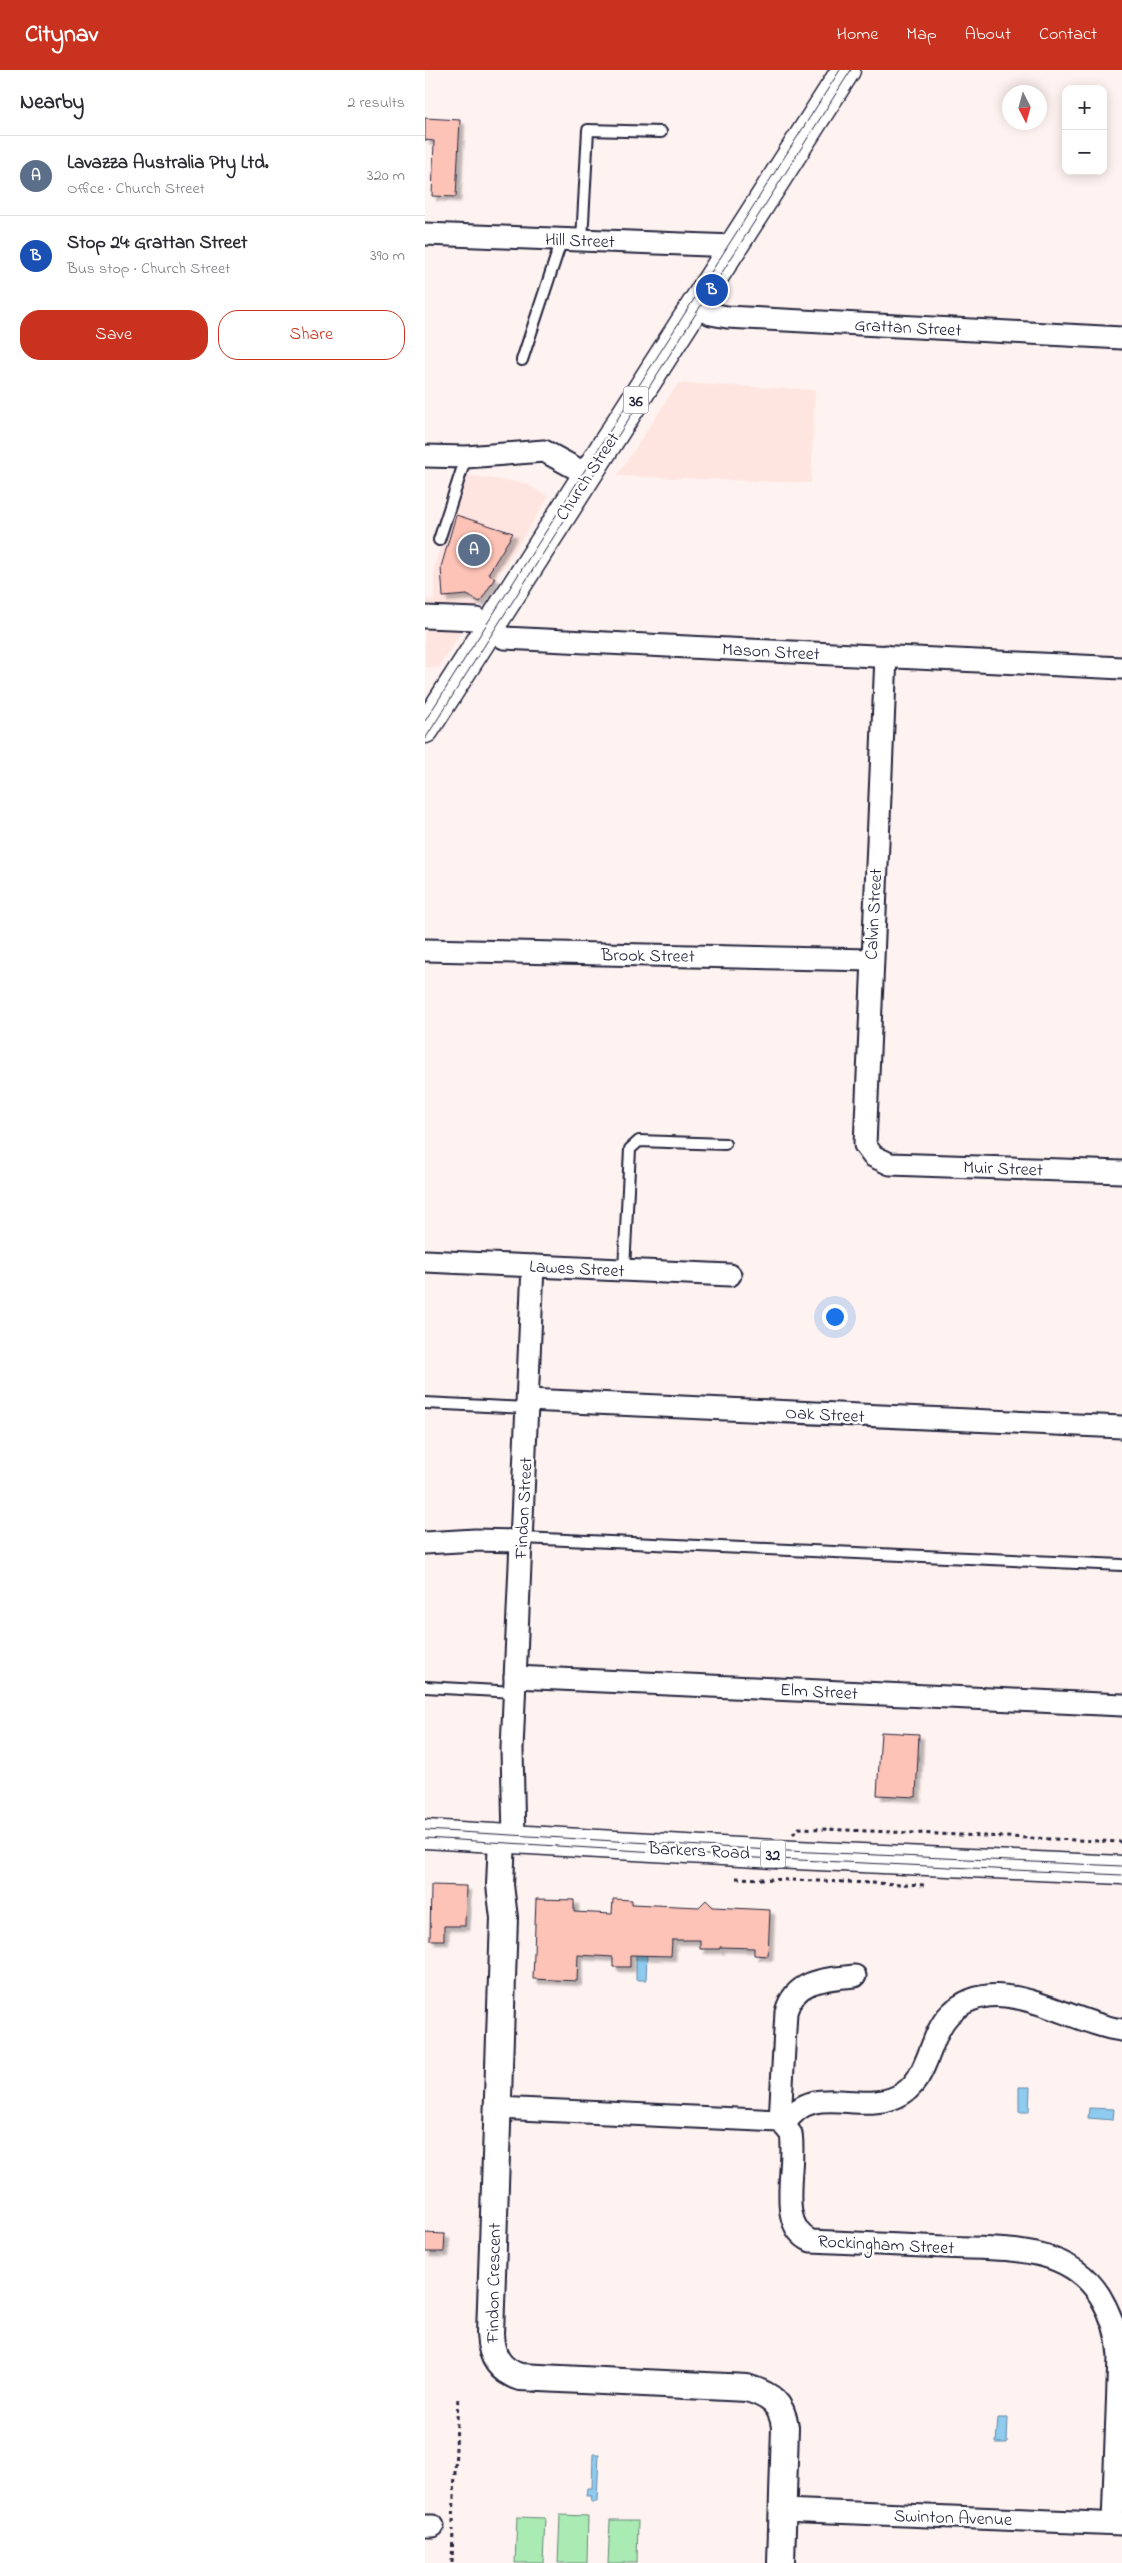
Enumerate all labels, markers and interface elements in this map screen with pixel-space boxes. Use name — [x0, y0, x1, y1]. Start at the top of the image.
text: Citynav — [25, 18, 98, 53]
text: Home — [837, 22, 878, 48]
text: Map — [906, 22, 937, 48]
text: About — [965, 22, 1011, 48]
text: Contact — [1039, 22, 1097, 48]
north arrow — [1002, 85, 1047, 130]
map controls — [1062, 85, 1107, 175]
button: + — [1062, 85, 1107, 130]
text: Nearby — [20, 88, 84, 118]
text: 2 results — [347, 91, 405, 115]
button: − — [1062, 130, 1107, 175]
text: Lavazza Australia Pty Ltd. — [67, 150, 269, 177]
text: A — [31, 164, 41, 188]
text: 320 m — [367, 164, 405, 188]
text: Office · Church Street — [67, 177, 205, 201]
street label: Hill Street — [545, 228, 615, 256]
text: Stop 24: Grattan Street — [67, 230, 247, 257]
text: B — [31, 244, 41, 268]
text: 390 m — [370, 244, 405, 268]
text: Bus stop · Church Street — [67, 257, 230, 281]
pin: B — [696, 271, 728, 309]
button: Save — [20, 310, 208, 360]
button: Share — [218, 310, 405, 360]
street label: Grattan Street — [854, 313, 962, 345]
road number: 36 — [623, 386, 649, 414]
street label: Church Street — [550, 428, 627, 526]
pin: A — [458, 531, 490, 569]
street label: Mason Street — [721, 637, 820, 669]
street label: Calvin Street — [860, 868, 890, 961]
street label: Brook Street — [600, 943, 695, 971]
street label: Muir Street — [963, 1156, 1043, 1184]
street label: Lawes Street — [529, 1255, 625, 1285]
your location — [822, 1304, 848, 1330]
street label: Oak Street — [785, 1401, 865, 1431]
street label: Findon Street — [509, 1456, 541, 1561]
street label: Elm Street — [779, 1678, 858, 1708]
street label: Barkers Road — [646, 1836, 750, 1868]
road number: 32 — [761, 1840, 785, 1868]
street label: Findon Crescent — [481, 2223, 509, 2344]
street label: Rockingham Street — [817, 2229, 955, 2264]
street label: Swinton Avenue — [893, 2504, 1013, 2534]

